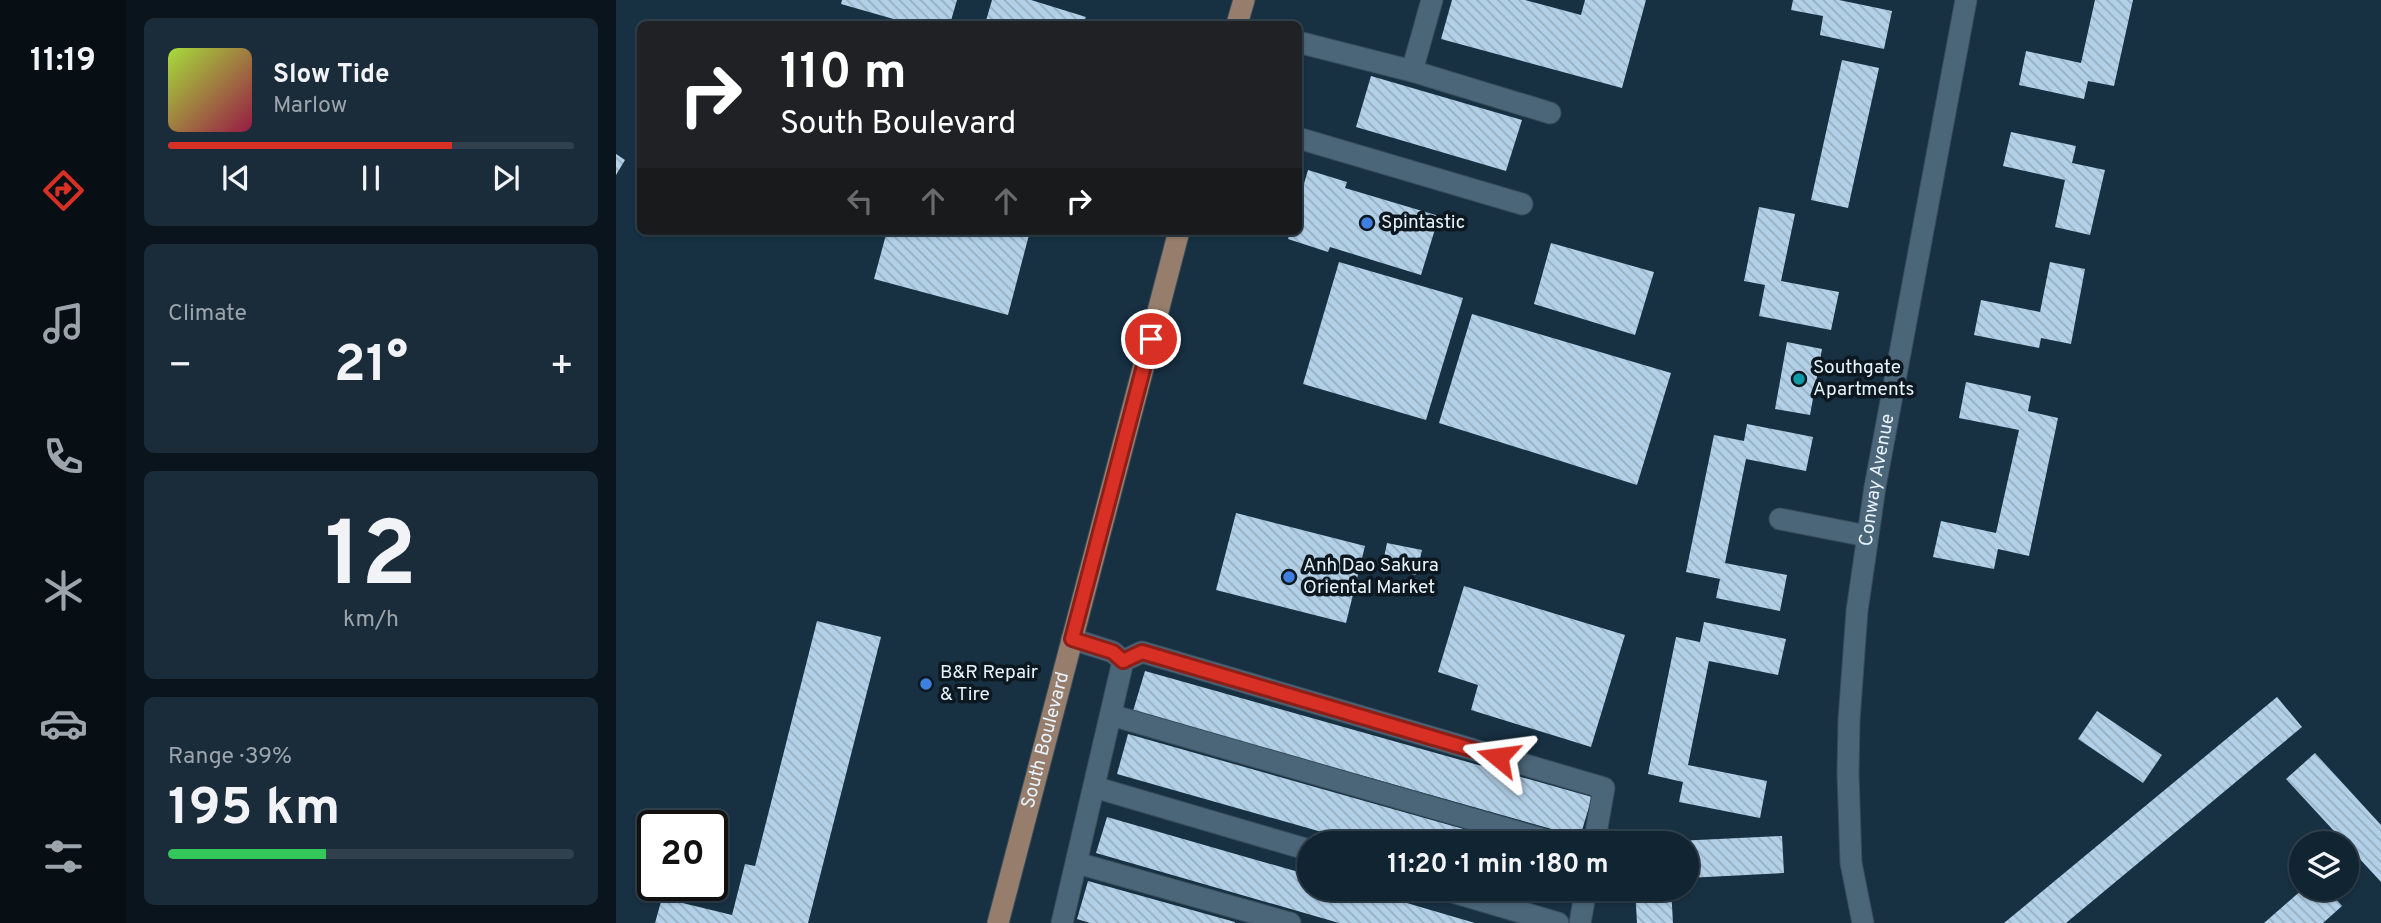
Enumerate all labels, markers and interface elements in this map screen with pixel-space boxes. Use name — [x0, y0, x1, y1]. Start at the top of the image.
text: 11:19 — [30, 42, 96, 82]
text: 110 m — [780, 44, 907, 106]
icon: right — [665, 49, 756, 140]
text: Slow Tide — [273, 59, 390, 92]
text: Marlow — [273, 92, 347, 121]
text: South Boulevard — [780, 105, 1016, 145]
icon: previous — [217, 159, 255, 197]
icon: pause — [352, 159, 390, 197]
icon: next — [487, 159, 525, 197]
icon: directions — [39, 166, 88, 215]
icon: left — [841, 182, 879, 220]
icon: ahead — [914, 182, 952, 220]
icon: ahead — [987, 182, 1025, 220]
icon: right — [1060, 182, 1098, 220]
place label: Spintastic — [1381, 211, 1465, 235]
marker: Spintastic — [1359, 215, 1375, 231]
icon: music — [39, 299, 88, 348]
text: Climate — [168, 300, 247, 329]
pin — [1121, 309, 1181, 369]
icon: arrive — [1132, 320, 1170, 358]
text: 21° — [334, 334, 408, 400]
text: − — [168, 343, 193, 392]
text: + — [549, 343, 574, 392]
place label: Southgate Apartments — [1813, 356, 1914, 402]
marker: Southgate Apartments — [1791, 371, 1807, 387]
street label: Conway Avenue — [1855, 412, 1900, 548]
icon: phone — [39, 432, 88, 481]
text: 12 — [325, 503, 417, 618]
place label: Anh Dao Sakura Oriental Market — [1303, 554, 1439, 600]
icon: climate — [39, 566, 88, 615]
marker: Anh Dao Sakura Oriental Market — [1281, 569, 1297, 585]
text: km/h — [343, 606, 399, 635]
place label: B&R Repair & Tire — [940, 661, 1039, 707]
street label: South Boulevard — [1016, 669, 1075, 811]
marker: B&R Repair & Tire — [918, 676, 934, 692]
icon: car — [39, 699, 88, 748]
position arrow — [1461, 720, 1535, 794]
text: Range · 39% — [168, 743, 292, 772]
text: 195 km — [168, 777, 340, 843]
speed limit sign: 20 — [637, 810, 728, 901]
map controls — [2289, 831, 2359, 901]
button: layers — [2289, 831, 2359, 901]
icon: filters — [39, 832, 88, 881]
text: 11:20 · 1 min · 180 m — [1387, 849, 1609, 882]

